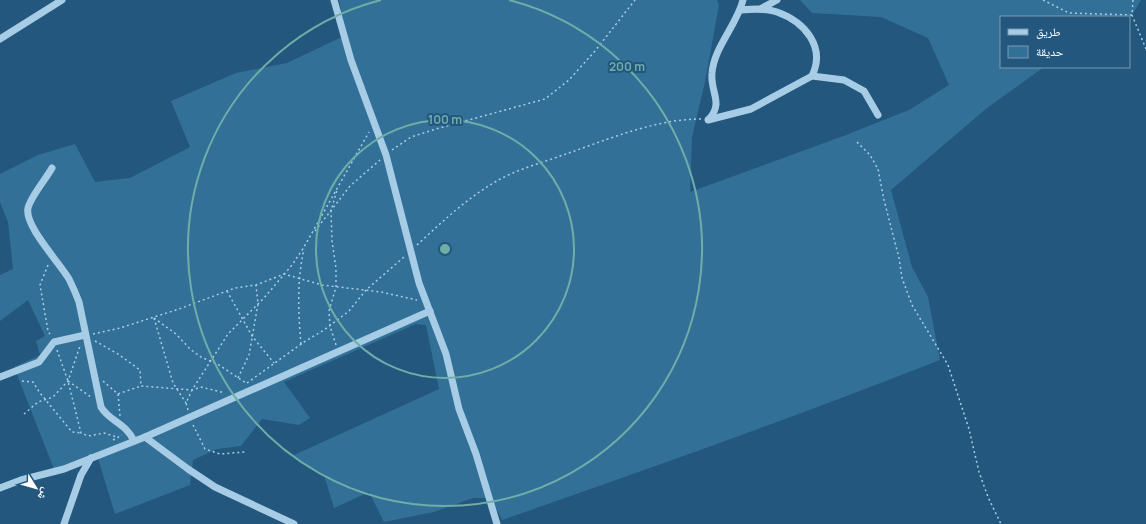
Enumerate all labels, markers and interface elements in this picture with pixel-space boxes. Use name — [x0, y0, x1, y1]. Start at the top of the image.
legend — [1000, 16, 1130, 68]
text: طريق — [1036, 23, 1061, 40]
text: حديقة — [1036, 43, 1064, 60]
text: 200 m — [609, 58, 645, 75]
text: 100 m — [428, 111, 462, 128]
centre of rings — [438, 242, 452, 256]
north arrow — [16, 468, 56, 508]
text: ش — [34, 485, 54, 504]

